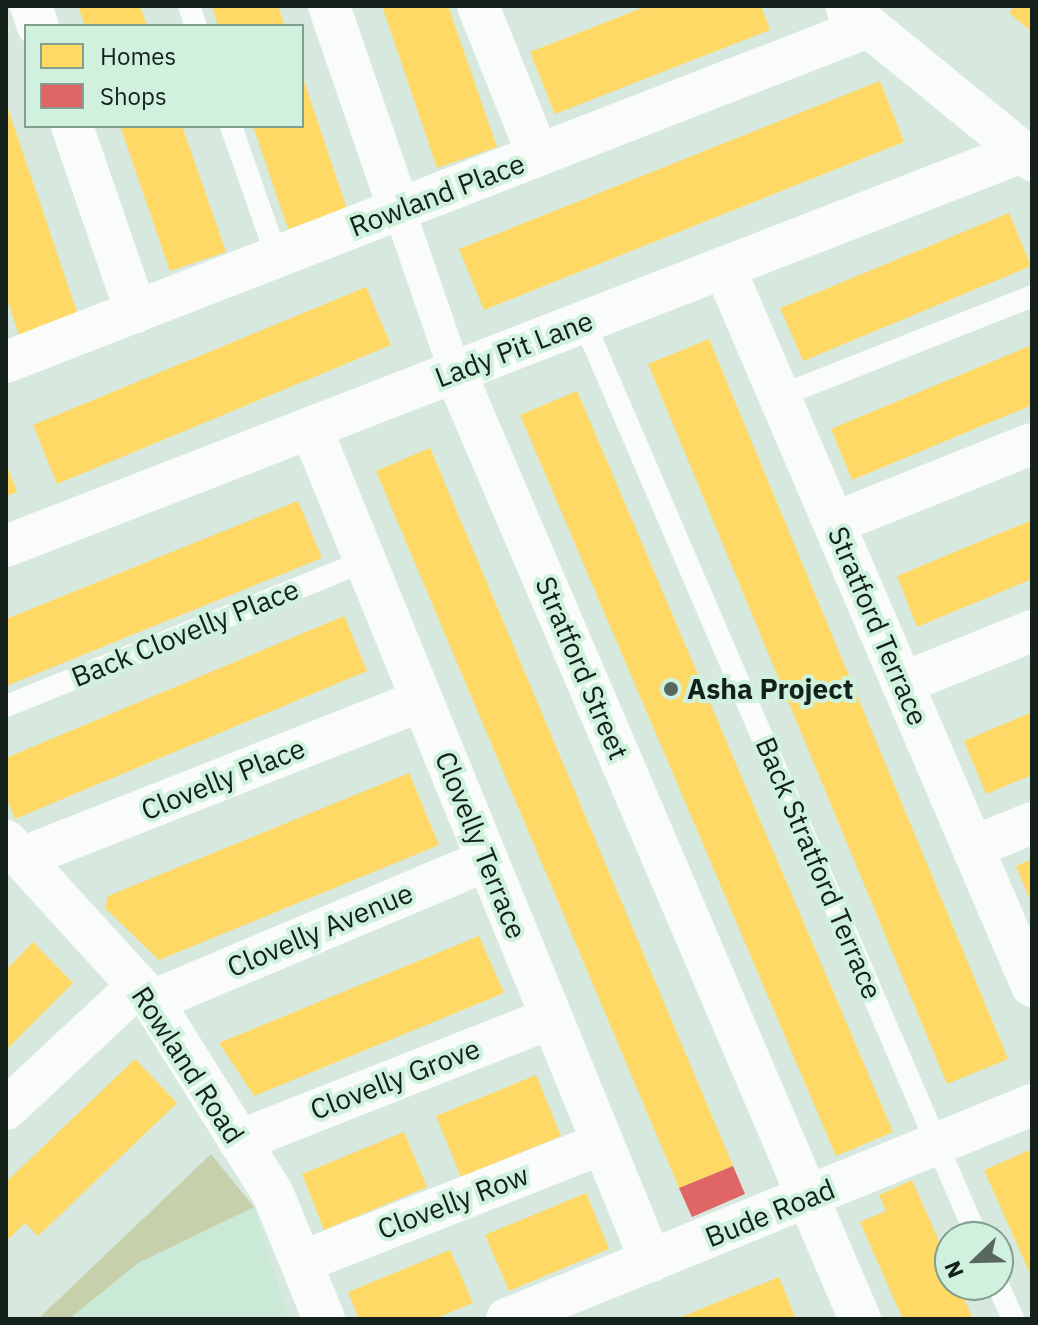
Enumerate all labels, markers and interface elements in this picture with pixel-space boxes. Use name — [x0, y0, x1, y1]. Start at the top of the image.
legend — [24, 24, 304, 128]
text: Homes — [100, 40, 176, 72]
text: Shops — [100, 80, 167, 112]
street label: Rowland Place — [345, 146, 529, 244]
street label: Lady Pit Lane — [430, 303, 598, 395]
street label: Stratford Terrace — [821, 522, 935, 730]
street label: Back Clovelly Place — [66, 572, 304, 694]
street label: Stratford Street — [528, 572, 636, 764]
place label: Asha Project — [687, 672, 854, 706]
marker: Asha Project — [662, 680, 680, 698]
street label: Clovelly Place — [136, 731, 310, 827]
street label: Back Stratford Terrace — [749, 732, 889, 1004]
street label: Clovelly Terrace — [428, 746, 534, 944]
street label: Clovelly Avenue — [222, 876, 418, 984]
street label: Rowland Road — [125, 980, 251, 1150]
street label: Clovelly Grove — [306, 1031, 484, 1127]
street label: Clovelly Row — [373, 1158, 533, 1246]
street label: Bude Road — [700, 1172, 840, 1254]
north arrow — [934, 1221, 1014, 1301]
text: N — [937, 1257, 970, 1283]

